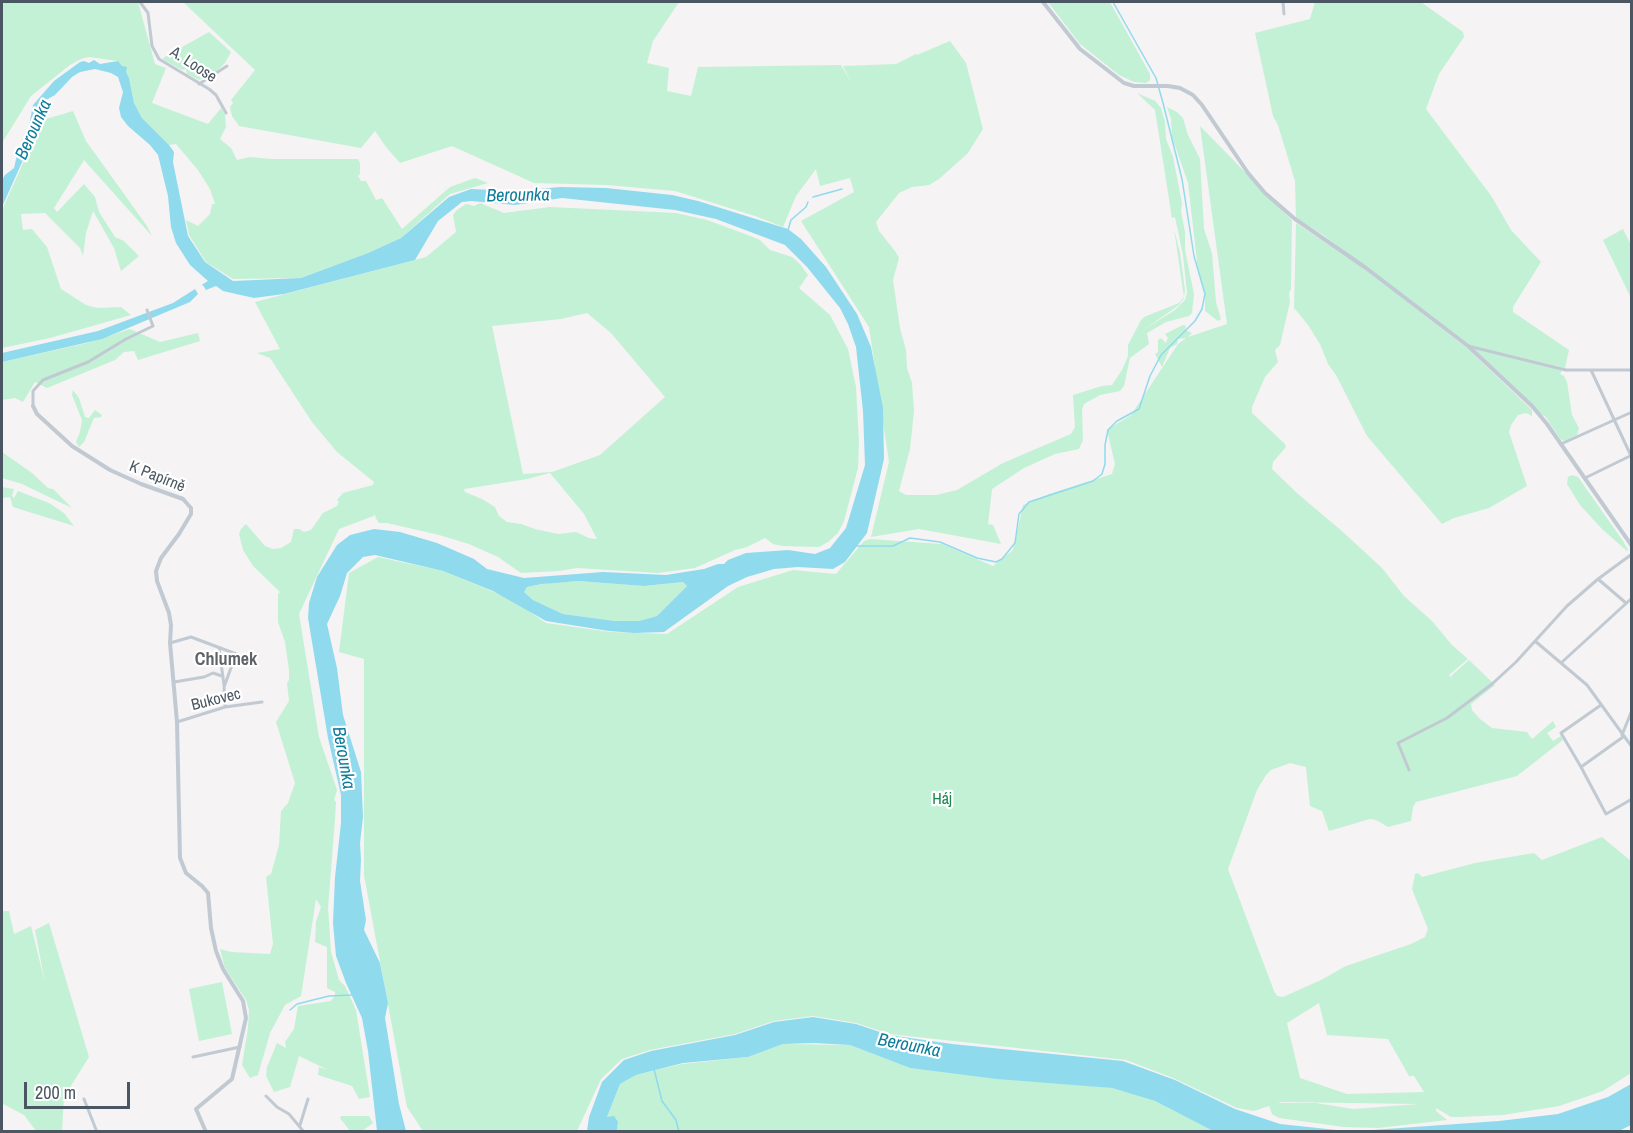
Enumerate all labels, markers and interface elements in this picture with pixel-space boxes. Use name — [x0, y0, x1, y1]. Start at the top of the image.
street label: A. Loose — [166, 43, 220, 87]
water label: Berounka — [11, 97, 57, 163]
water label: Berounka — [486, 185, 550, 207]
street label: K Papírně — [126, 457, 188, 497]
district label: Chlumek — [195, 649, 257, 671]
street label: Bukovec — [189, 685, 243, 715]
water label: Berounka — [327, 725, 359, 791]
park label: Háj — [932, 790, 952, 810]
water label: Berounka — [876, 1029, 942, 1063]
scale bar — [27, 1070, 134, 1108]
text: 200 m — [35, 1080, 76, 1105]

